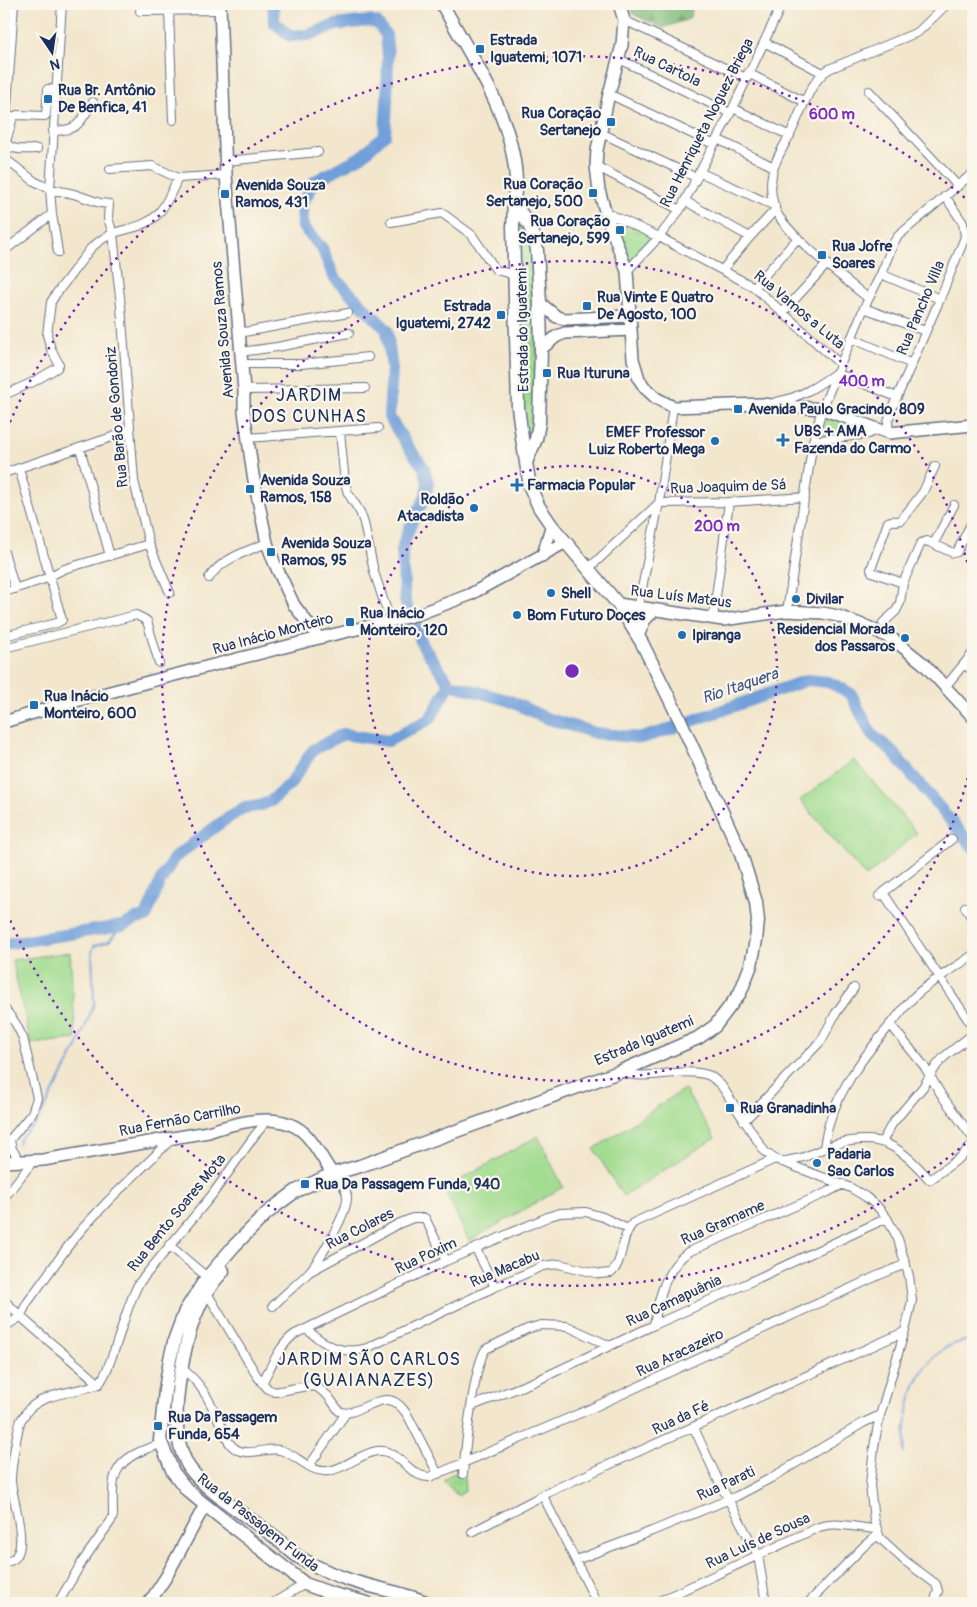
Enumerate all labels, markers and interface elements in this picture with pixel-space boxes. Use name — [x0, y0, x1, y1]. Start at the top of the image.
north arrow — [28, 28, 78, 78]
place label: Estrada Iguatemi, 1071 — [490, 31, 582, 67]
street label: Rua Henriqueta Noguez Briega — [656, 35, 758, 211]
marker: Estrada Iguatemi, 1071 — [474, 43, 486, 55]
street label: Rua Cartola — [630, 43, 704, 91]
text: N — [48, 55, 61, 74]
place label: Rua Br. Antônio De Benfica, 41 — [58, 81, 156, 117]
marker: Rua Br. Antônio De Benfica, 41 — [42, 93, 54, 105]
place label: Rua Coração Sertanejo — [521, 104, 601, 140]
text: 600 m — [809, 105, 855, 124]
marker: Rua Coração Sertanejo — [605, 116, 617, 128]
place label: Rua Coração Sertanejo, 500 — [486, 175, 583, 211]
place label: Avenida Souza Ramos, 431 — [235, 176, 326, 212]
marker: Rua Coração Sertanejo, 500 — [587, 187, 599, 199]
marker: Avenida Souza Ramos, 431 — [219, 188, 231, 200]
place label: Rua Coração Sertanejo, 599 — [518, 212, 610, 248]
marker: Rua Coração Sertanejo, 599 — [614, 224, 626, 236]
place label: Rua Jofre Soares — [832, 237, 893, 273]
marker: Rua Jofre Soares — [816, 249, 828, 261]
street label: Rua Pancho Villa — [893, 258, 949, 358]
street label: Avenida Souza Ramos — [208, 260, 238, 399]
street label: Rua Vamos a Luta — [750, 266, 848, 354]
street label: Estrada do Iguatemi — [512, 268, 534, 392]
place label: Rua Vinte E Quatro De Agosto, 100 — [597, 288, 713, 324]
place label: Estrada Iguatemi, 2742 — [395, 297, 491, 333]
marker: Rua Vinte E Quatro De Agosto, 100 — [581, 300, 593, 312]
marker: Estrada Iguatemi, 2742 — [495, 309, 507, 321]
street label: Rua Barão de Gondoriz — [101, 345, 133, 488]
place label: Rua Ituruna — [557, 364, 630, 383]
marker: Rua Ituruna — [541, 367, 553, 379]
text: 400 m — [839, 372, 885, 391]
district label: JARDIM DOS CUNHAS — [251, 384, 367, 428]
place label: Avenida Paulo Gracindo, 809 — [748, 400, 925, 419]
marker: Avenida Paulo Gracindo, 809 — [732, 403, 744, 415]
place label: UBS + AMA Fazenda do Carmo — [794, 422, 911, 458]
place label: EMEF Professor Luiz Roberto Mega — [588, 423, 706, 459]
marker: UBS + AMA Fazenda do Carmo — [776, 433, 790, 447]
marker: EMEF Professor Luiz Roberto Mega — [709, 435, 721, 447]
place label: Avenida Souza Ramos, 158 — [260, 471, 351, 507]
street label: Rua Joaquim de Sá — [670, 475, 786, 499]
place label: Farmacia Popular — [527, 476, 636, 495]
marker: Farmacia Popular — [511, 479, 523, 491]
marker: Avenida Souza Ramos, 158 — [244, 483, 256, 495]
place label: Roldão Atacadista — [397, 490, 464, 526]
marker: Roldão Atacadista — [468, 502, 480, 514]
text: 200 m — [694, 517, 740, 536]
place label: Avenida Souza Ramos, 95 — [281, 534, 372, 570]
marker: Avenida Souza Ramos, 95 — [265, 546, 277, 558]
street label: Rua Luís Mateus — [629, 581, 733, 613]
place label: Shell — [561, 584, 591, 603]
marker: Shell — [545, 587, 557, 599]
place label: Divilar — [806, 590, 844, 609]
marker: Divilar — [790, 593, 802, 605]
place label: Rua Inácio Monteiro, 120 — [360, 604, 448, 640]
place label: Bom Futuro Doçes — [527, 606, 646, 625]
street label: Rua Inácio Monteiro — [211, 609, 335, 659]
marker: Bom Futuro Doçes — [511, 609, 523, 621]
marker: Rua Inácio Monteiro, 120 — [344, 616, 356, 628]
place label: Residencial Morada dos Passaros — [777, 620, 895, 656]
place label: Ipiranga — [692, 626, 741, 645]
marker: Ipiranga — [676, 629, 688, 641]
marker: Residencial Morada dos Passaros — [899, 632, 911, 644]
centre of rings — [563, 662, 581, 680]
water label: Rio Itaquera — [699, 663, 782, 708]
place label: Rua Inácio Monteiro, 600 — [44, 687, 137, 723]
marker: Rua Inácio Monteiro, 600 — [28, 699, 40, 711]
street label: Estrada Iguatemi — [592, 1012, 697, 1070]
street label: Rua Fernão Carrilho — [118, 1099, 242, 1141]
place label: Rua Granadinha — [740, 1099, 836, 1118]
marker: Rua Granadinha — [724, 1102, 736, 1114]
place label: Padaria Sao Carlos — [827, 1145, 894, 1181]
street label: Rua Bento Soares Mota — [124, 1150, 230, 1276]
marker: Padaria Sao Carlos — [811, 1157, 823, 1169]
place label: Rua Da Passagem Funda, 940 — [315, 1175, 500, 1194]
marker: Rua Da Passagem Funda, 940 — [299, 1178, 311, 1190]
street label: Rua Gramame — [678, 1196, 768, 1250]
street label: Rua Colares — [323, 1204, 397, 1254]
street label: Rua Poxim — [392, 1233, 460, 1279]
street label: Rua Macabu — [467, 1246, 543, 1292]
street label: Rua Camapuânia — [623, 1271, 725, 1331]
street label: Rua Aracazeiro — [633, 1325, 727, 1381]
district label: JARDIM SÃO CARLOS (GUAIANAZES) — [277, 1348, 461, 1392]
street label: Rua da Fé — [649, 1396, 713, 1440]
place label: Rua Da Passagem Funda, 654 — [168, 1408, 277, 1444]
marker: Rua Da Passagem Funda, 654 — [152, 1420, 164, 1432]
street label: Rua Parati — [694, 1462, 758, 1506]
street label: Rua da Passagem Funda — [193, 1469, 323, 1577]
street label: Rua Luís de Sousa — [703, 1509, 813, 1573]

